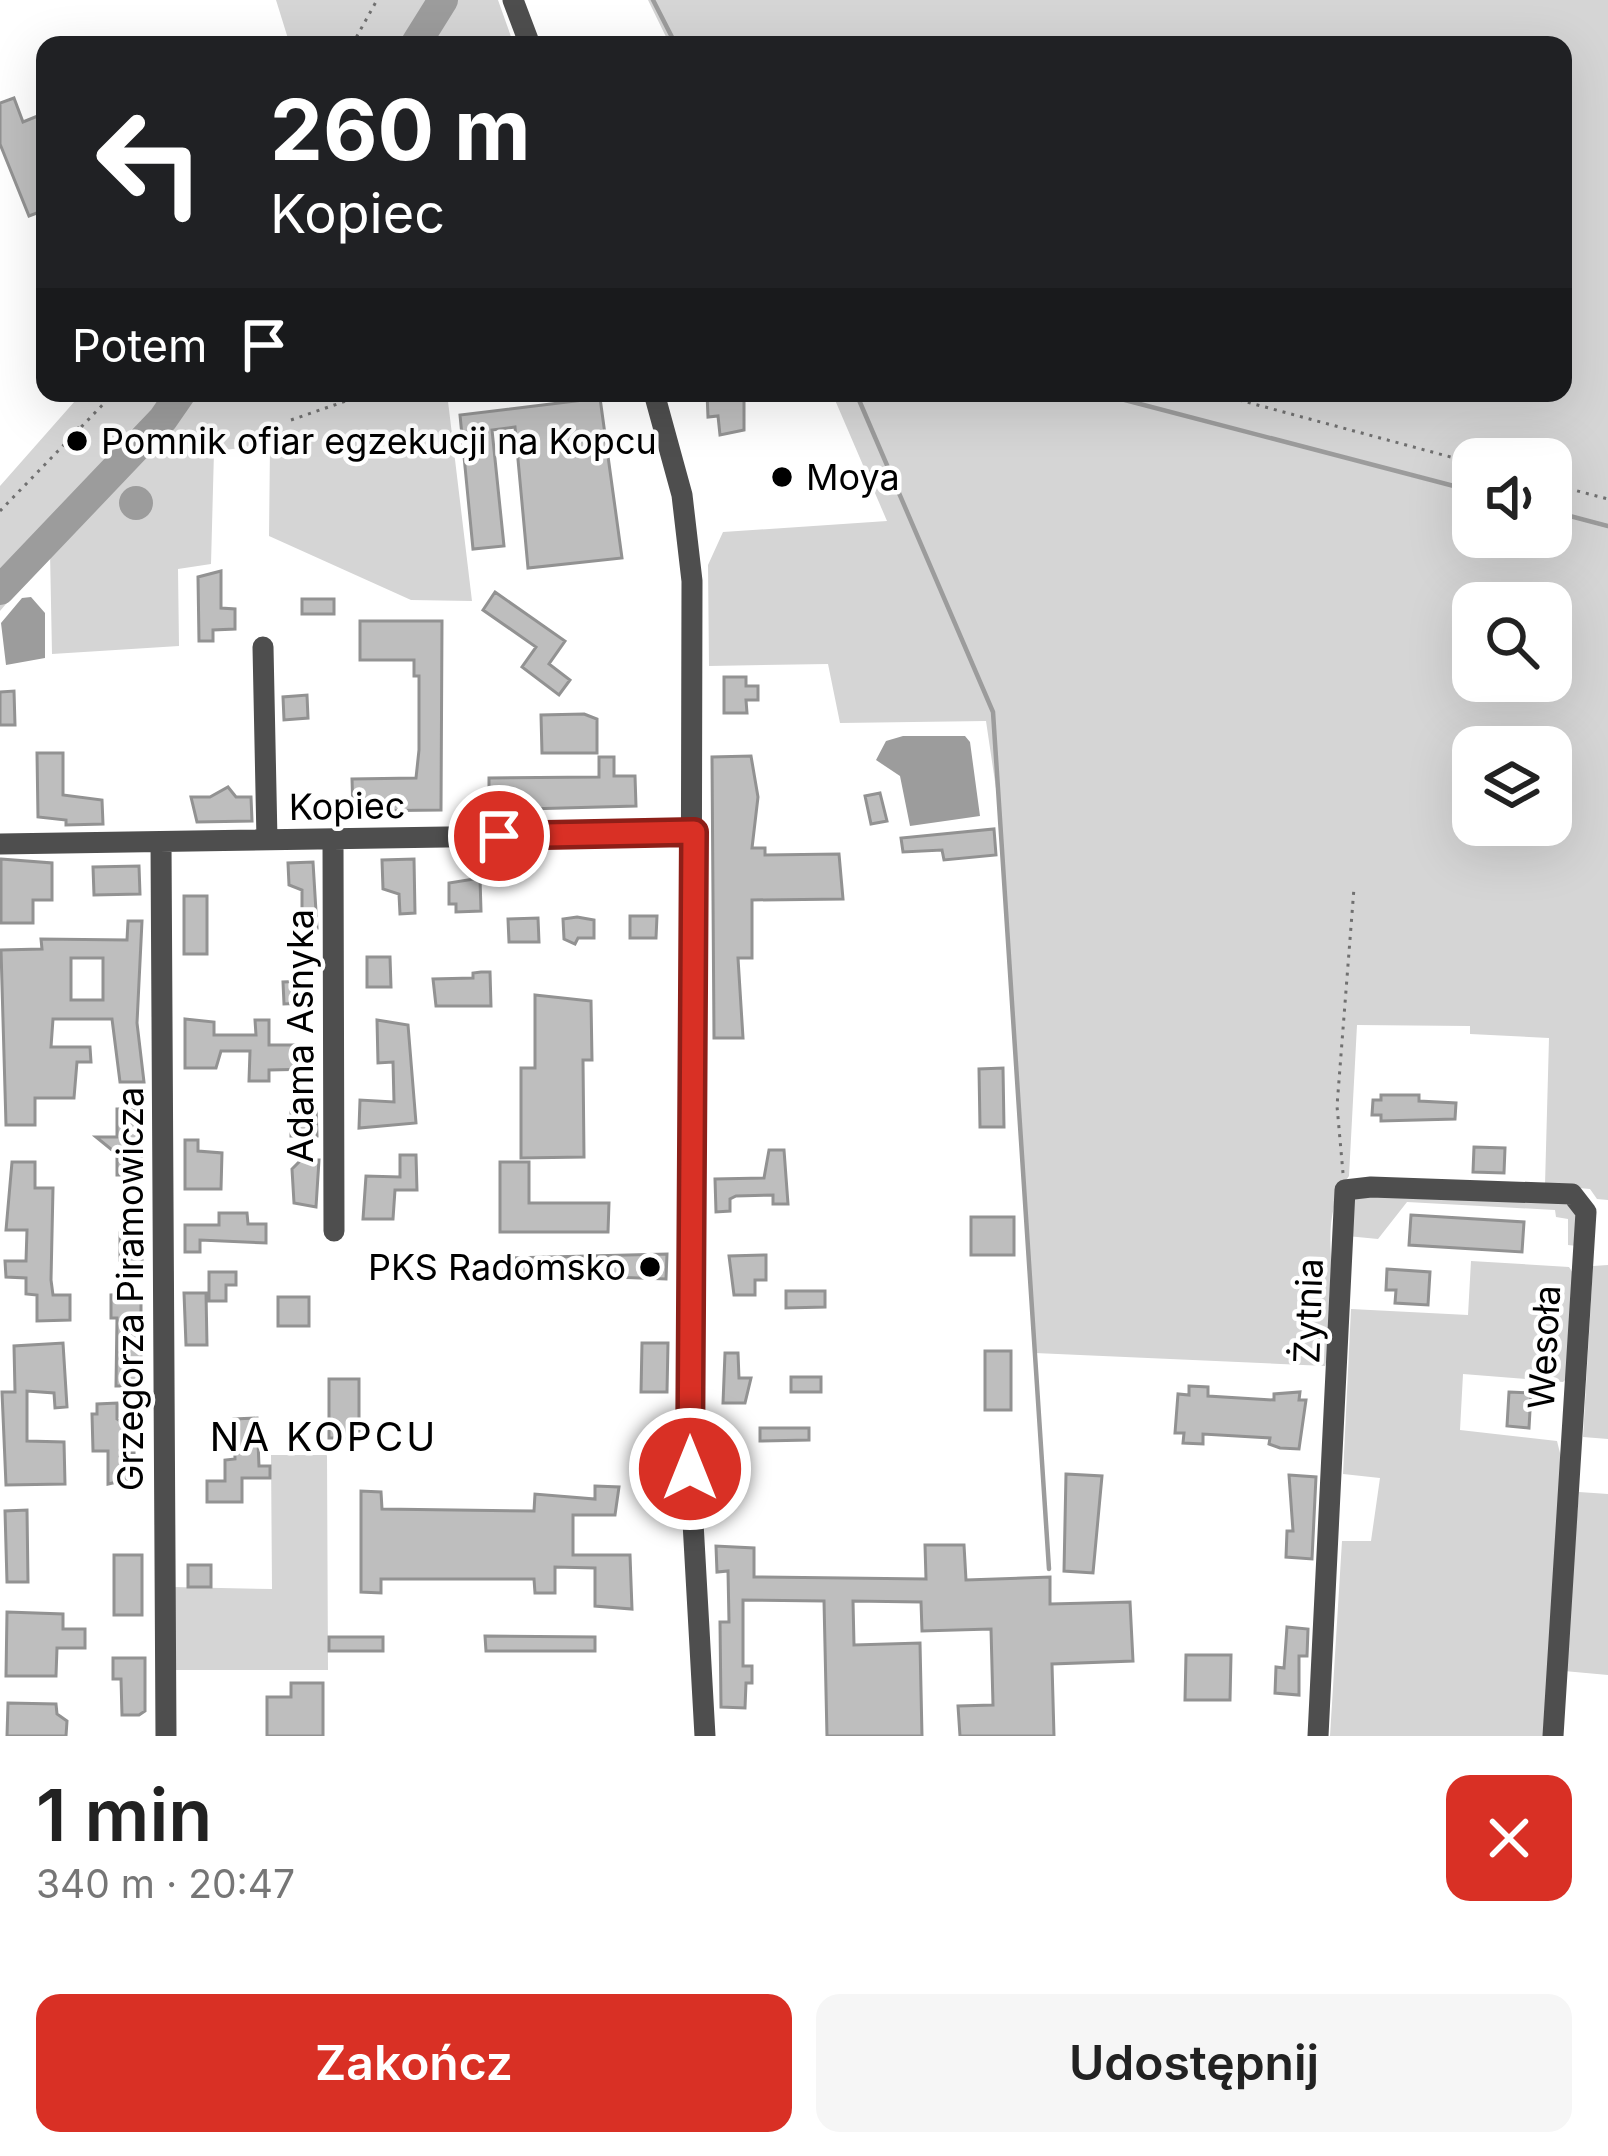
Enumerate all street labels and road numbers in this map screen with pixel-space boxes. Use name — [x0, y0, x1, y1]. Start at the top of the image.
street label: Kopiec — [288, 783, 406, 829]
street label: Adama Asnyka — [278, 909, 322, 1163]
street label: Grzegorza Piramowicza — [108, 1087, 152, 1491]
street label: Żytnia — [1284, 1258, 1332, 1364]
street label: Wesoła — [1519, 1284, 1569, 1410]

